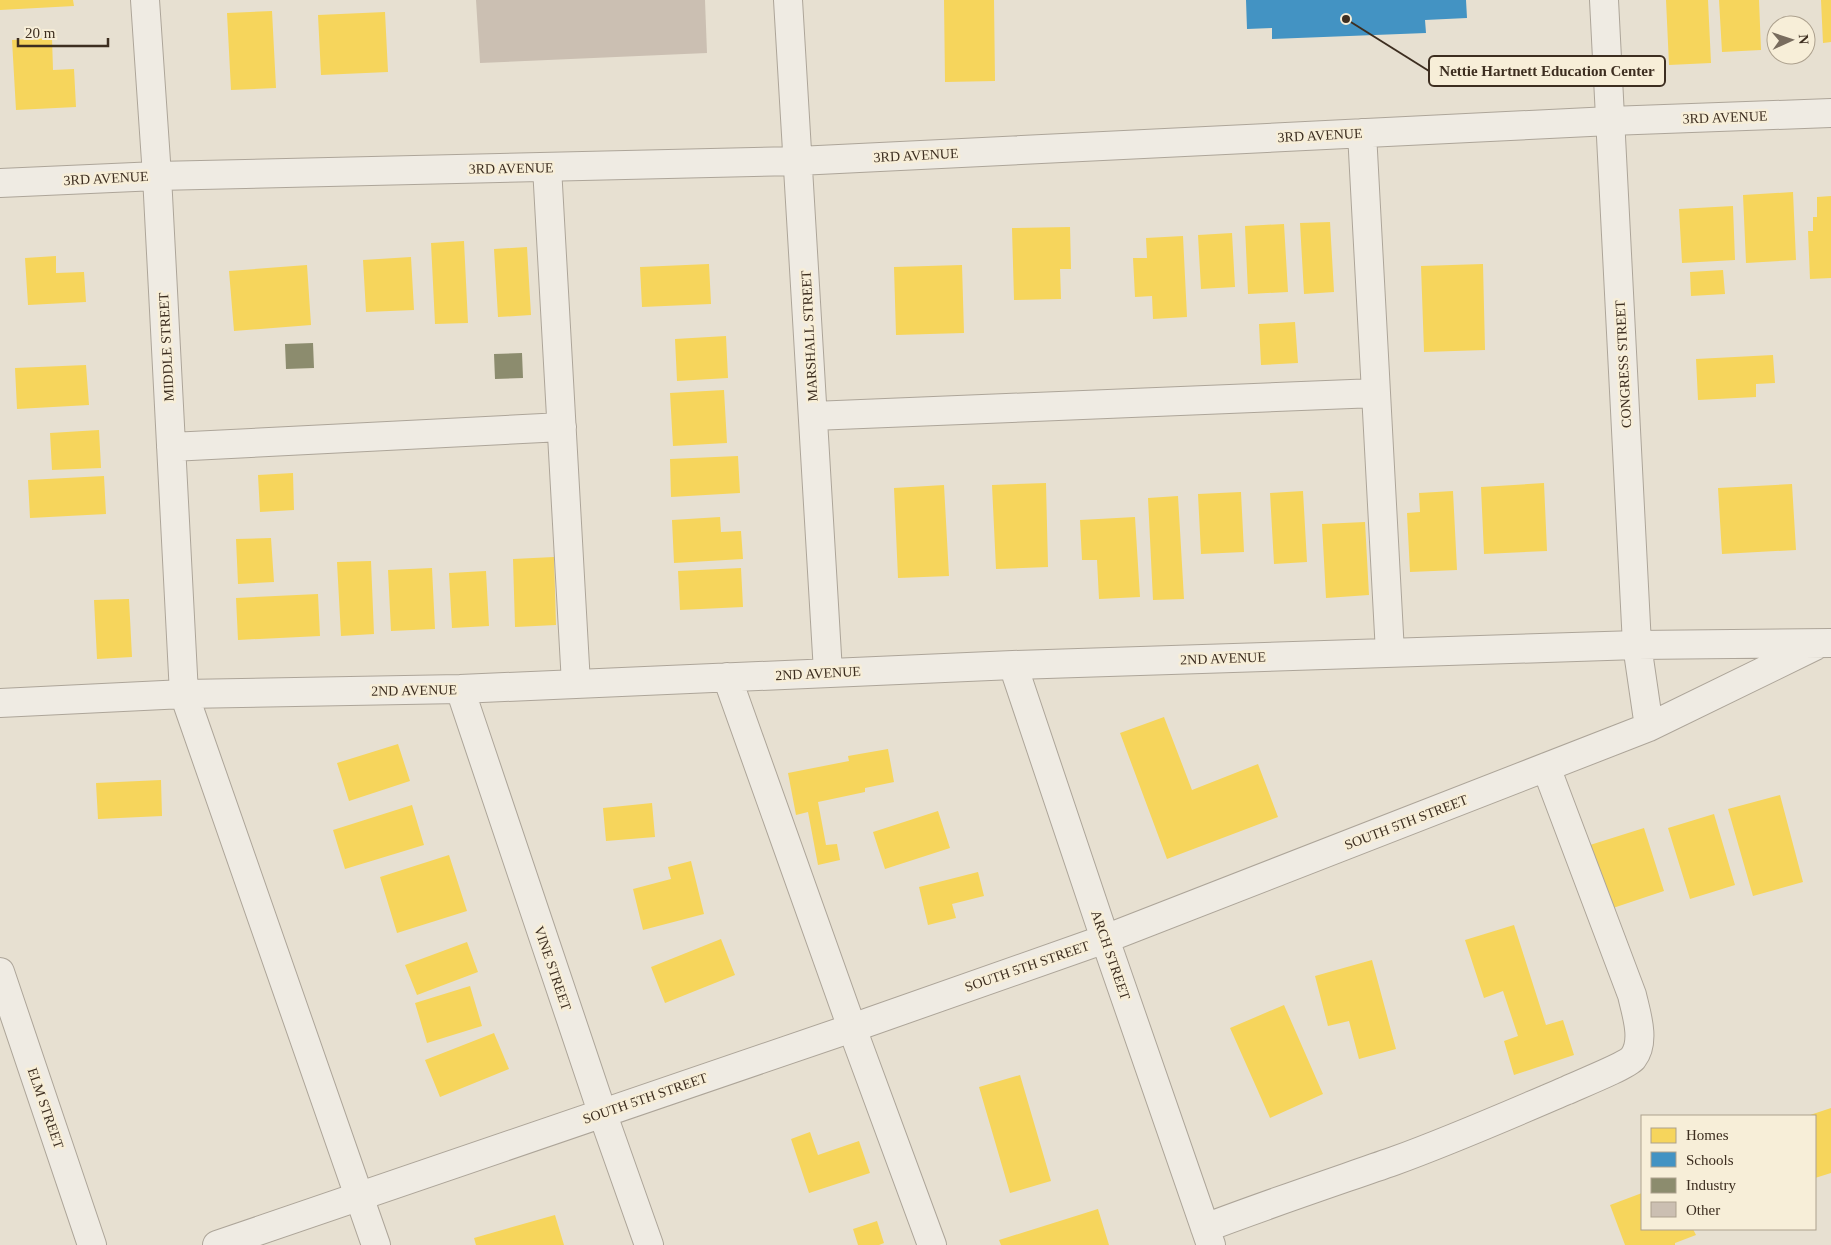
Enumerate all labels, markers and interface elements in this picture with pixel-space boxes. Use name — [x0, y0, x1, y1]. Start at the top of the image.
scale bar — [18, 15, 108, 47]
north arrow — [1766, 15, 1816, 65]
text: 20 m — [25, 25, 56, 41]
text: N — [1796, 34, 1811, 45]
callout: Nettie Hartnett Education Center — [1429, 56, 1665, 86]
text: Nettie Hartnett Education Center — [1439, 63, 1655, 79]
street label: 3RD AVENUE — [1682, 109, 1768, 126]
street label: 3RD AVENUE — [1277, 126, 1363, 145]
street label: 3RD AVENUE — [873, 146, 959, 165]
street label: 3RD AVENUE — [468, 160, 554, 177]
street label: 3RD AVENUE — [63, 169, 149, 188]
street label: MARSHALL STREET — [799, 270, 820, 402]
street label: MIDDLE STREET — [156, 292, 177, 402]
street label: CONGRESS STREET — [1613, 299, 1634, 428]
street label: 2ND AVENUE — [1180, 650, 1266, 667]
street label: 2ND AVENUE — [775, 664, 861, 683]
street label: 2ND AVENUE — [371, 682, 457, 699]
street label: SOUTH 5TH STREET — [1342, 792, 1470, 853]
street label: ARCH STREET — [1088, 908, 1133, 1002]
street label: VINE STREET — [531, 924, 574, 1013]
street label: SOUTH 5TH STREET — [963, 938, 1092, 995]
street label: ELM STREET — [25, 1066, 66, 1151]
street label: SOUTH 5TH STREET — [581, 1070, 710, 1127]
legend — [1641, 1115, 1816, 1230]
text: Homes — [1686, 1127, 1729, 1143]
text: Schools — [1686, 1152, 1734, 1168]
text: Industry — [1686, 1177, 1736, 1193]
text: Other — [1686, 1202, 1720, 1218]

